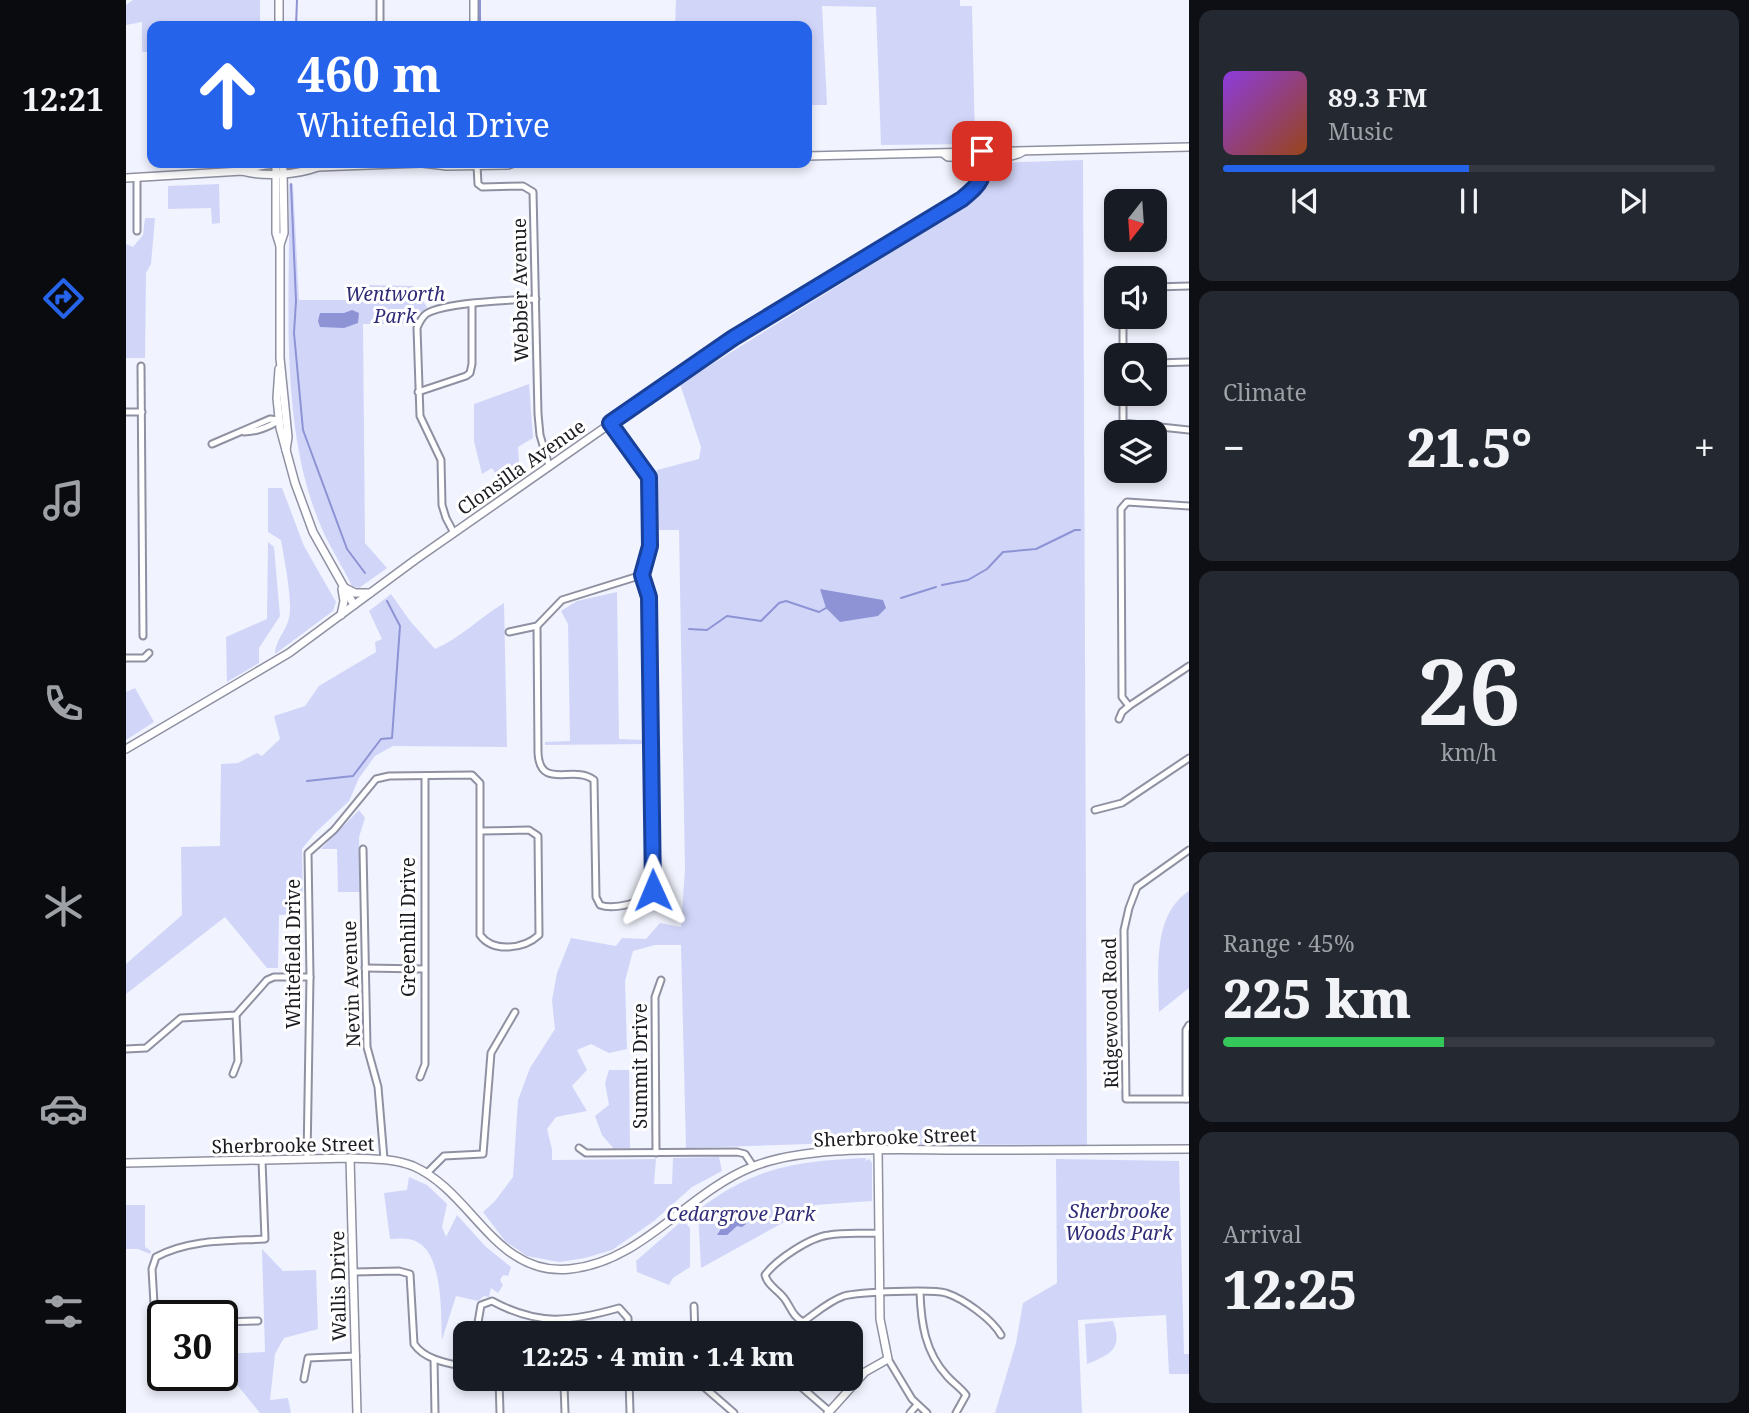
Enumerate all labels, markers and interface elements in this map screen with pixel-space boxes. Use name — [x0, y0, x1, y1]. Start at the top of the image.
text: 460 m — [297, 40, 441, 106]
icon: ahead — [182, 49, 273, 140]
text: 12:21 — [22, 77, 104, 120]
text: 89.3 FM — [1328, 79, 1427, 115]
text: Whitefield Drive — [297, 103, 550, 146]
text: Music — [1328, 115, 1393, 147]
pin — [952, 121, 1012, 181]
icon: arrive — [963, 132, 1001, 170]
icon: previous — [1286, 182, 1324, 220]
icon: pause — [1450, 182, 1488, 220]
icon: next — [1614, 182, 1652, 220]
north arrow — [1104, 189, 1167, 252]
map controls — [1104, 189, 1167, 483]
street label: Webber Avenue — [506, 218, 534, 362]
button: sound — [1104, 266, 1167, 329]
icon: directions — [39, 274, 88, 323]
park label: Wentworth Park — [345, 281, 446, 329]
button: search — [1104, 343, 1167, 406]
text: Climate — [1223, 376, 1307, 408]
text: 21.5° — [1407, 411, 1532, 482]
street label: Clonsilla Avenue — [452, 413, 590, 521]
button: layers — [1104, 420, 1167, 483]
text: − — [1223, 421, 1245, 473]
text: + — [1694, 421, 1715, 473]
icon: music — [39, 476, 88, 525]
text: 26 — [1418, 628, 1520, 752]
icon: phone — [39, 679, 88, 728]
text: km/h — [1441, 736, 1497, 768]
position arrow — [616, 853, 690, 927]
street label: Greenhill Drive — [395, 857, 421, 997]
street label: Whitefield Drive — [280, 879, 306, 1029]
icon: climate — [39, 882, 88, 931]
street label: Nevin Avenue — [336, 920, 366, 1048]
text: Range · 45% — [1223, 927, 1355, 959]
street label: Ridgewood Road — [1096, 937, 1124, 1089]
text: 225 km — [1223, 962, 1411, 1033]
street label: Summit Drive — [627, 1003, 653, 1129]
icon: car — [39, 1084, 88, 1133]
street label: Sherbrooke Street — [813, 1121, 977, 1153]
street label: Sherbrooke Street — [211, 1131, 375, 1159]
park label: Sherbrooke Woods Park — [1065, 1198, 1174, 1246]
park label: Cedargrove Park — [667, 1201, 817, 1227]
text: Arrival — [1223, 1218, 1302, 1250]
street label: Wallis Drive — [324, 1230, 352, 1342]
text: 12:25 — [1223, 1253, 1357, 1324]
icon: filters — [39, 1287, 88, 1336]
speed limit sign: 30 — [147, 1300, 238, 1391]
text: 12:25 · 4 min · 1.4 km — [522, 1338, 794, 1374]

